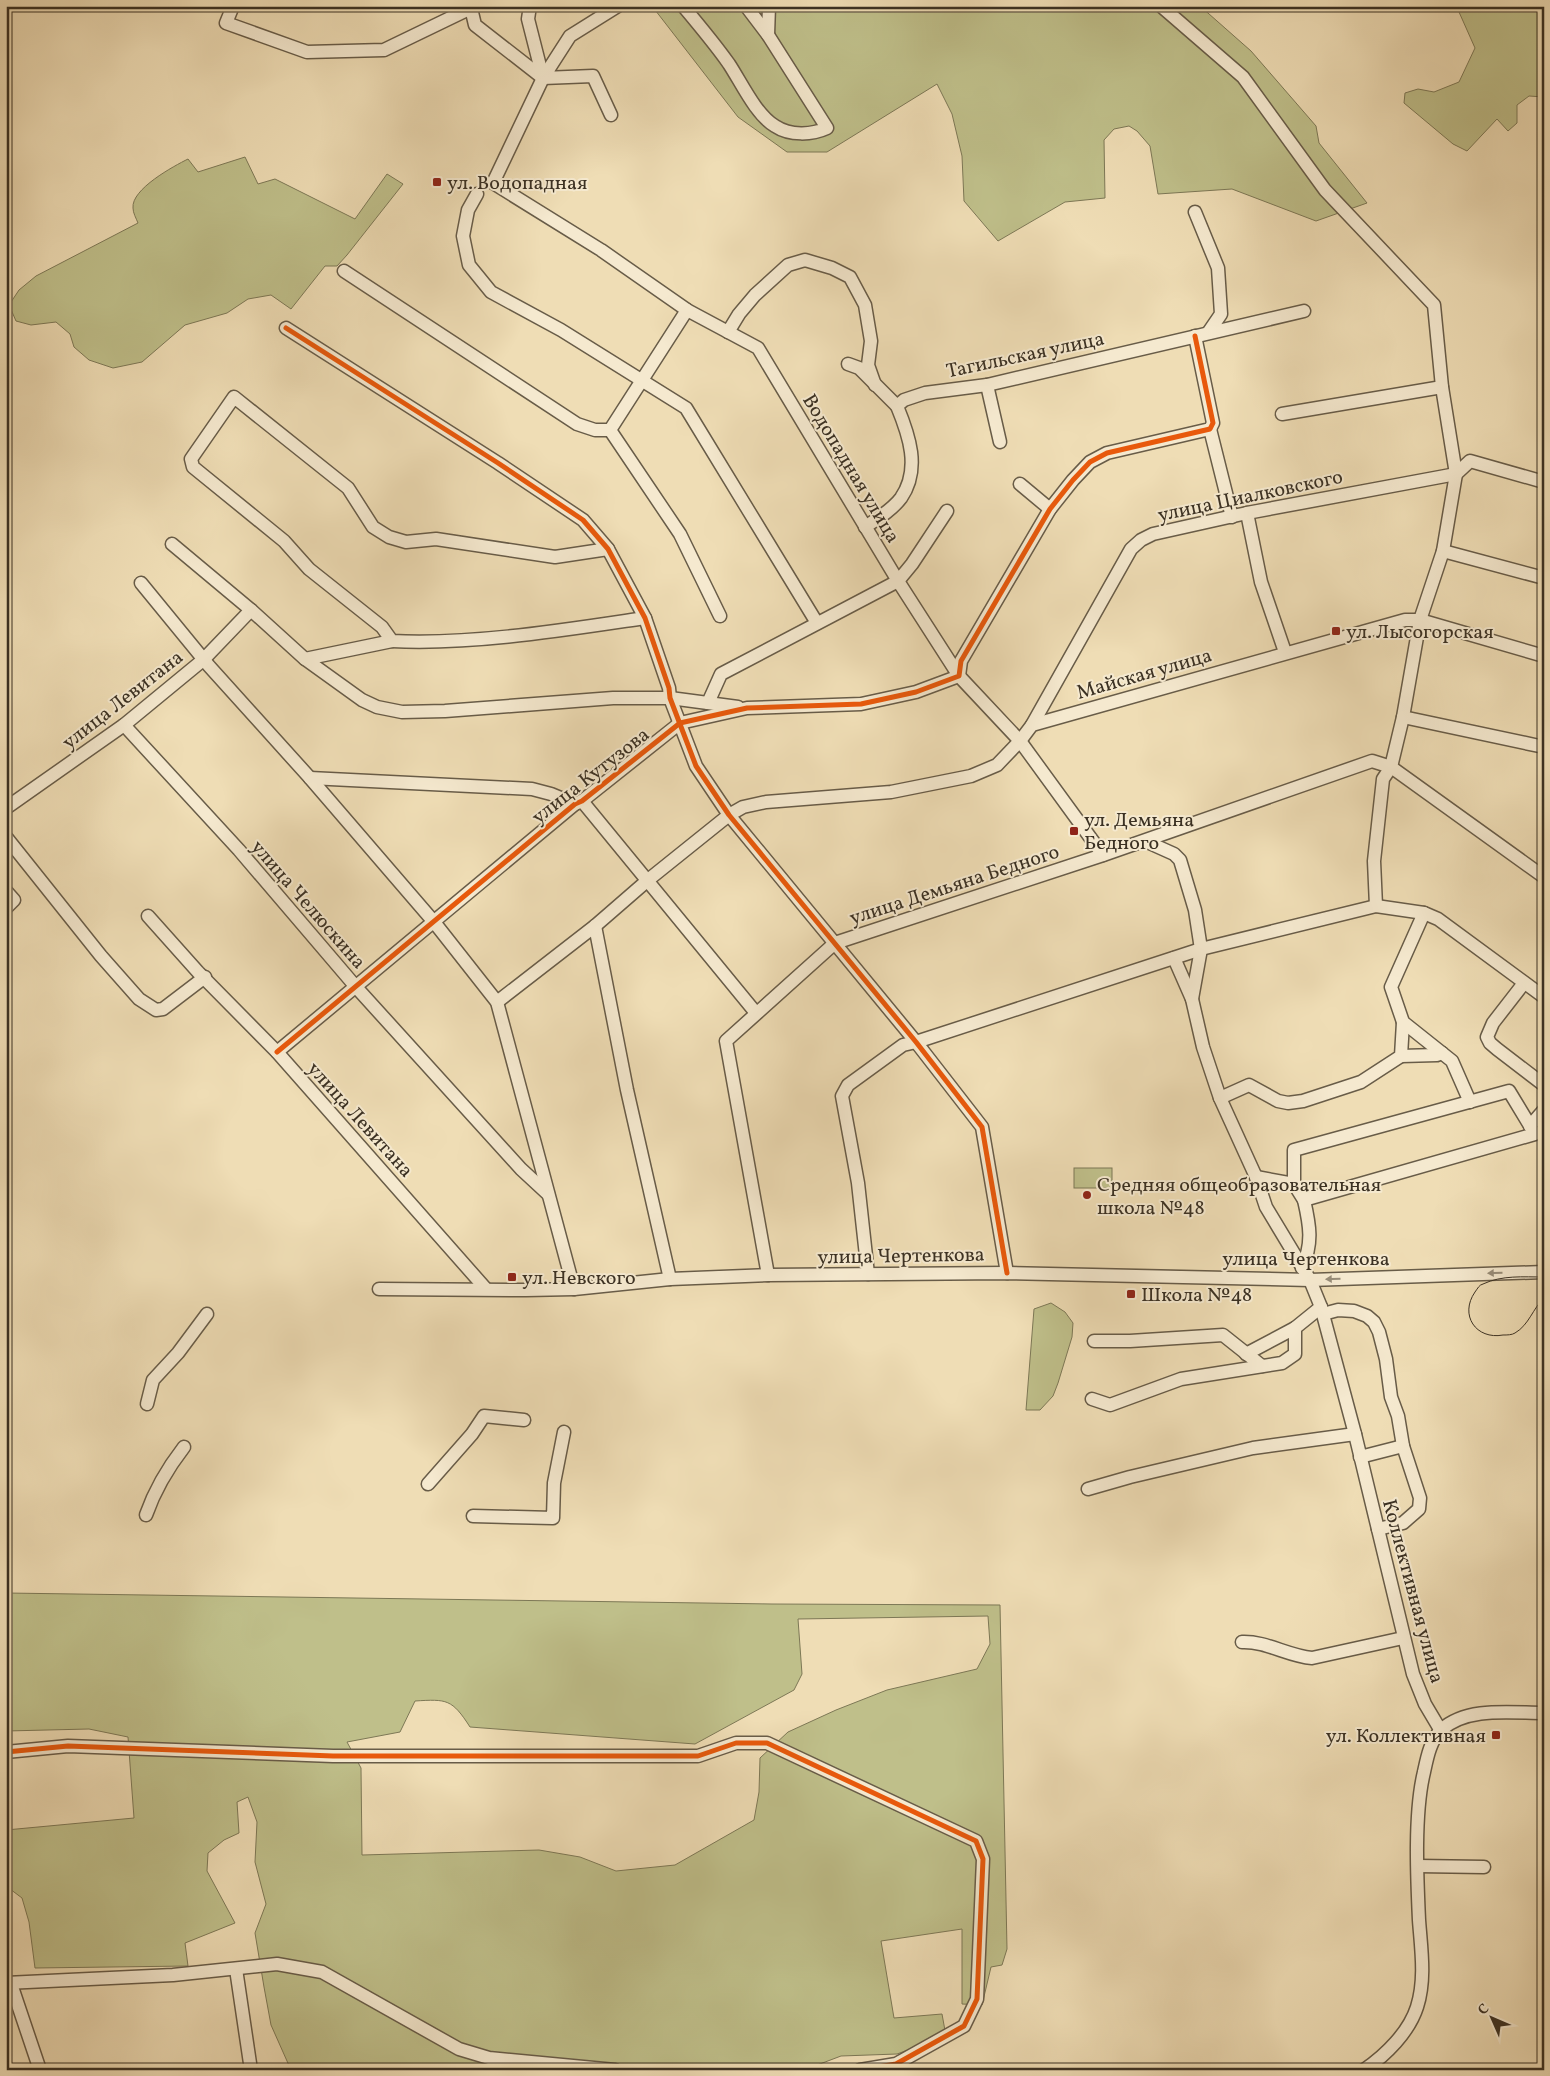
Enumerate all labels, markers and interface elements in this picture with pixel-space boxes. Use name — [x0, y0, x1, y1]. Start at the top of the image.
place label: ул. Водопадная — [447, 170, 587, 198]
marker: ул. Водопадная — [431, 176, 443, 188]
street label: Тагильская улица — [944, 326, 1107, 386]
street label: Водопадная улица — [795, 389, 906, 549]
street label: улица Циалковского — [1155, 464, 1346, 530]
place label: ул. Лысогорская — [1346, 619, 1494, 647]
marker: ул. Лысогорская — [1330, 625, 1342, 637]
street label: Майская улица — [1073, 642, 1216, 708]
street label: улица Левитана — [57, 644, 190, 757]
street label: улица Кутузова — [526, 721, 656, 832]
place label: ул. Демьяна Бедного — [1084, 807, 1194, 858]
marker: ул. Демьяна Бедного — [1068, 825, 1080, 837]
street label: улица Челюскина — [243, 835, 372, 976]
street label: улица Демьяна Бедного — [846, 839, 1063, 933]
street label: улица Левитана — [300, 1056, 419, 1184]
place label: Средняя общеобразовательная школа №48 — [1097, 1172, 1381, 1223]
marker: Средняя общеобразовательная школа №48 — [1081, 1189, 1093, 1201]
street label: улица Чертенкова — [817, 1242, 985, 1272]
street label: улица Чертенкова — [1222, 1246, 1390, 1274]
place label: ул. Невского — [522, 1265, 636, 1293]
one-way arrow — [1487, 1269, 1503, 1277]
marker: ул. Невского — [506, 1271, 518, 1283]
one-way arrow — [1324, 1275, 1340, 1283]
place label: Школа №48 — [1141, 1282, 1252, 1310]
marker: Школа №48 — [1125, 1288, 1137, 1300]
street label: Коллективная улица — [1374, 1496, 1450, 1687]
place label: ул. Коллективная — [1326, 1723, 1486, 1751]
marker: ул. Коллективная — [1490, 1729, 1502, 1741]
north arrow — [1468, 1994, 1518, 2044]
text: С — [1474, 2000, 1494, 2020]

